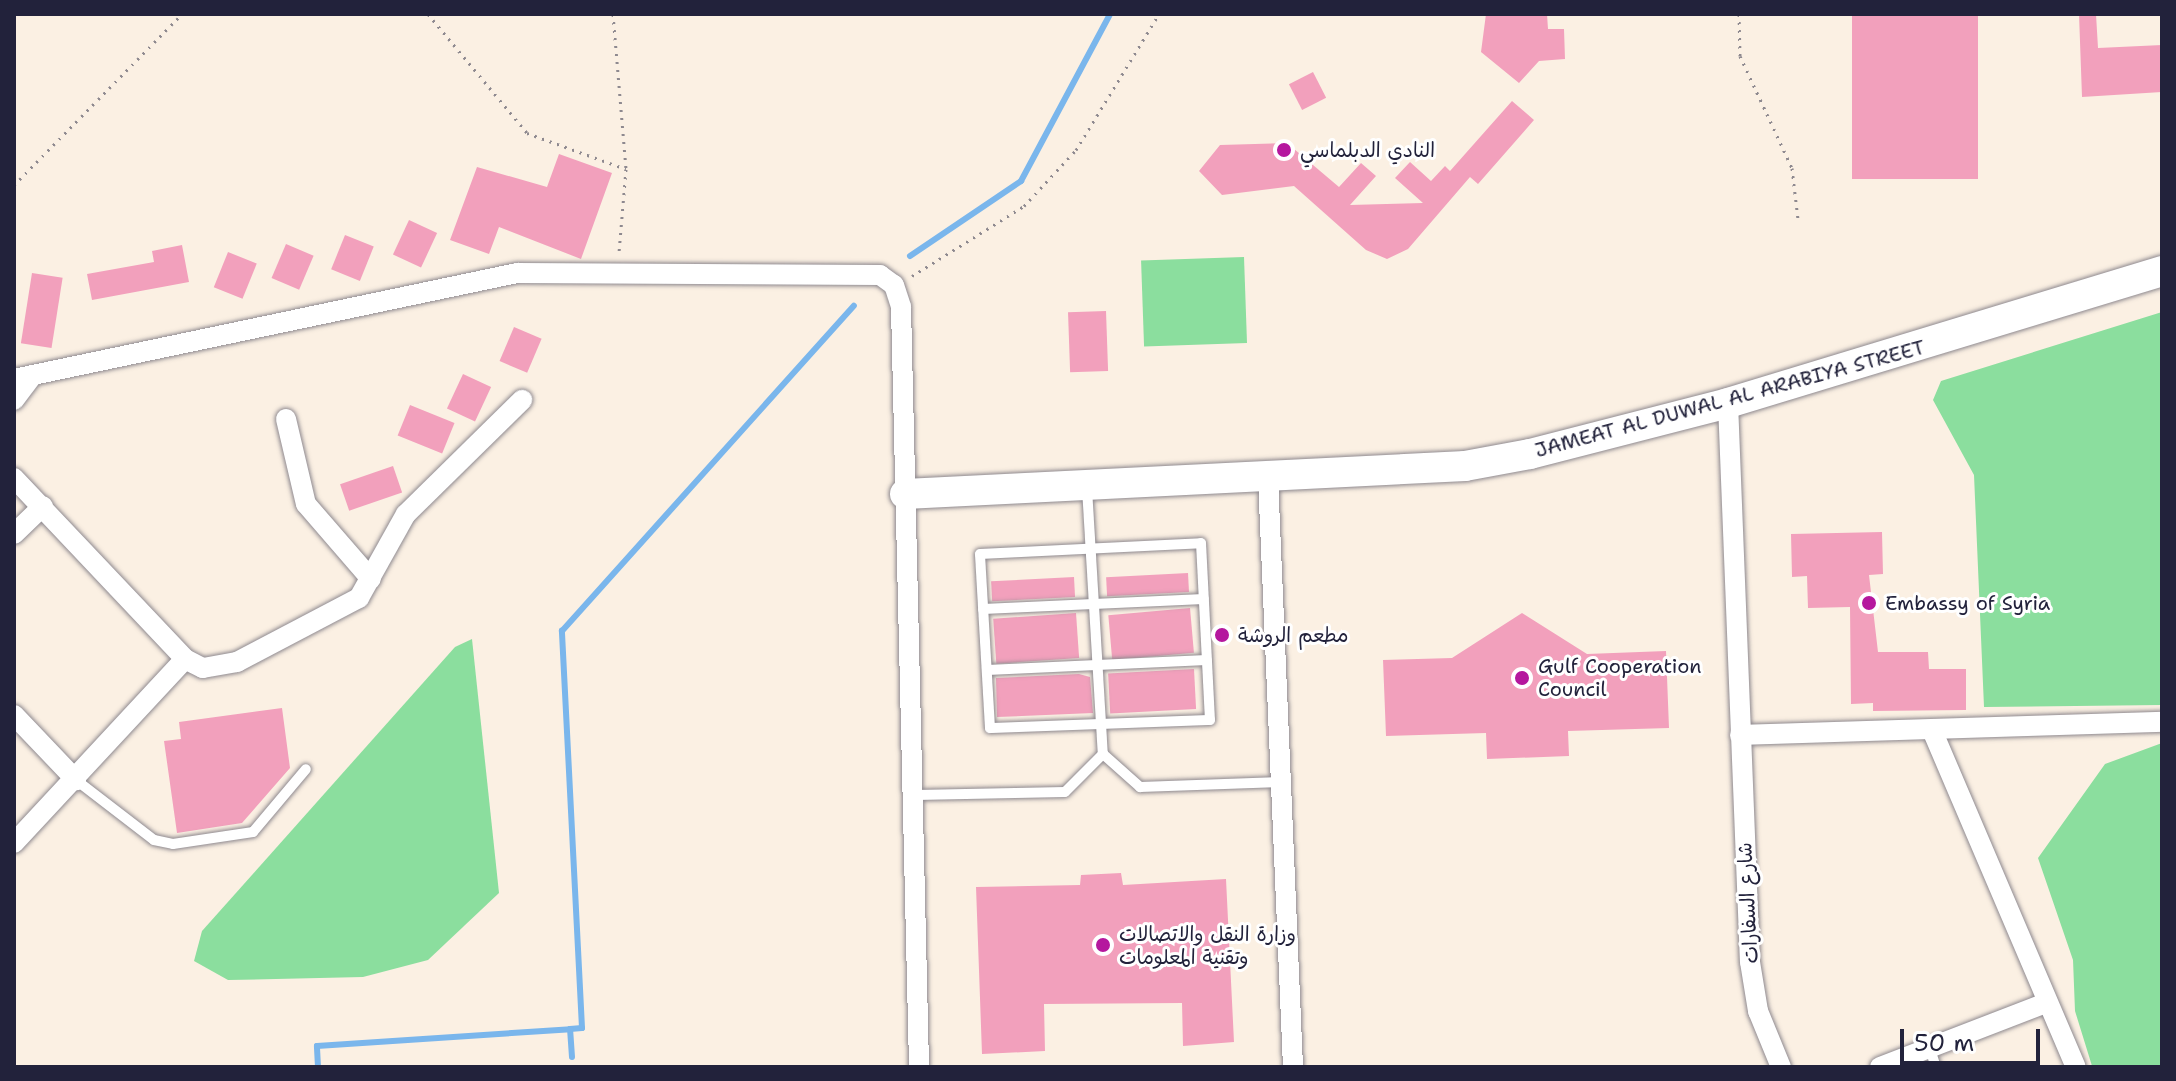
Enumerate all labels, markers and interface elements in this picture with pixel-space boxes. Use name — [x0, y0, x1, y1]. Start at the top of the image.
place label: النادي الدبلماسي — [1300, 138, 1435, 162]
marker: النادي الدبلماسي — [1275, 141, 1293, 159]
street label: JAMEAT AL DUWAL AL ARABIYA STREET — [1532, 335, 1928, 463]
place label: Embassy of Syria — [1885, 591, 2050, 615]
marker: Embassy of Syria — [1860, 594, 1878, 612]
place label: مطعم الروشة — [1238, 623, 1349, 647]
marker: مطعم الروشة — [1213, 626, 1231, 644]
place label: Gulf Cooperation Council — [1538, 654, 1702, 701]
marker: Gulf Cooperation Council — [1513, 669, 1531, 687]
street label: شارع السفارات — [1733, 842, 1763, 964]
place label: وزارة النقل والاتصالات وتقنية المعلومات — [1119, 922, 1296, 969]
marker: وزارة النقل والاتصالات وتقنية المعلومات — [1094, 936, 1112, 954]
scale bar — [1904, 1013, 2044, 1063]
text: 50 m — [1914, 1027, 1974, 1059]

